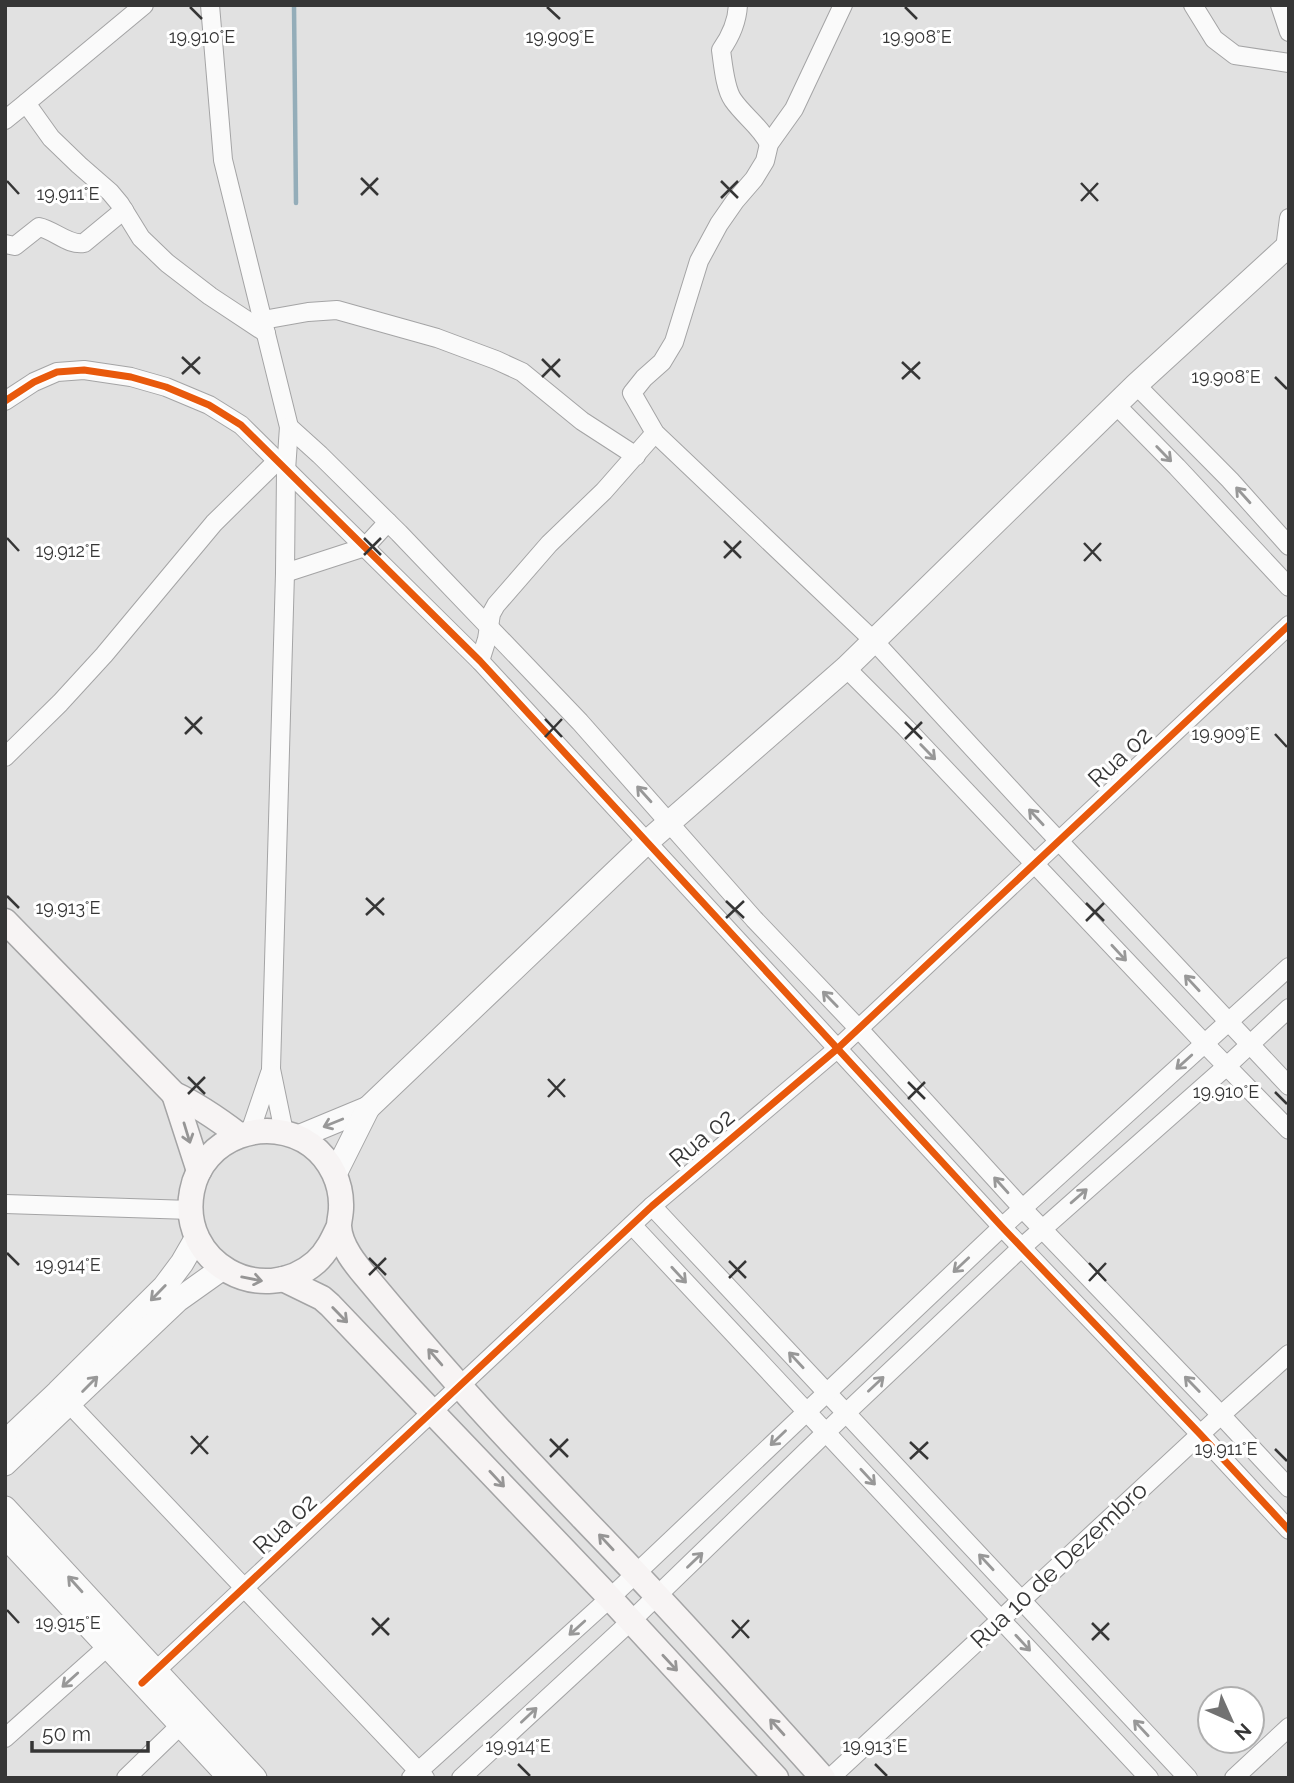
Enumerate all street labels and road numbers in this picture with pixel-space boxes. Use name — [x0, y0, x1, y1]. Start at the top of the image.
street label: Rua 02 — [1082, 720, 1157, 793]
street label: Rua 02 — [663, 1102, 740, 1173]
street label: Rua 10 de Dezembro — [964, 1475, 1153, 1654]
street label: Rua 02 — [247, 1487, 322, 1560]

